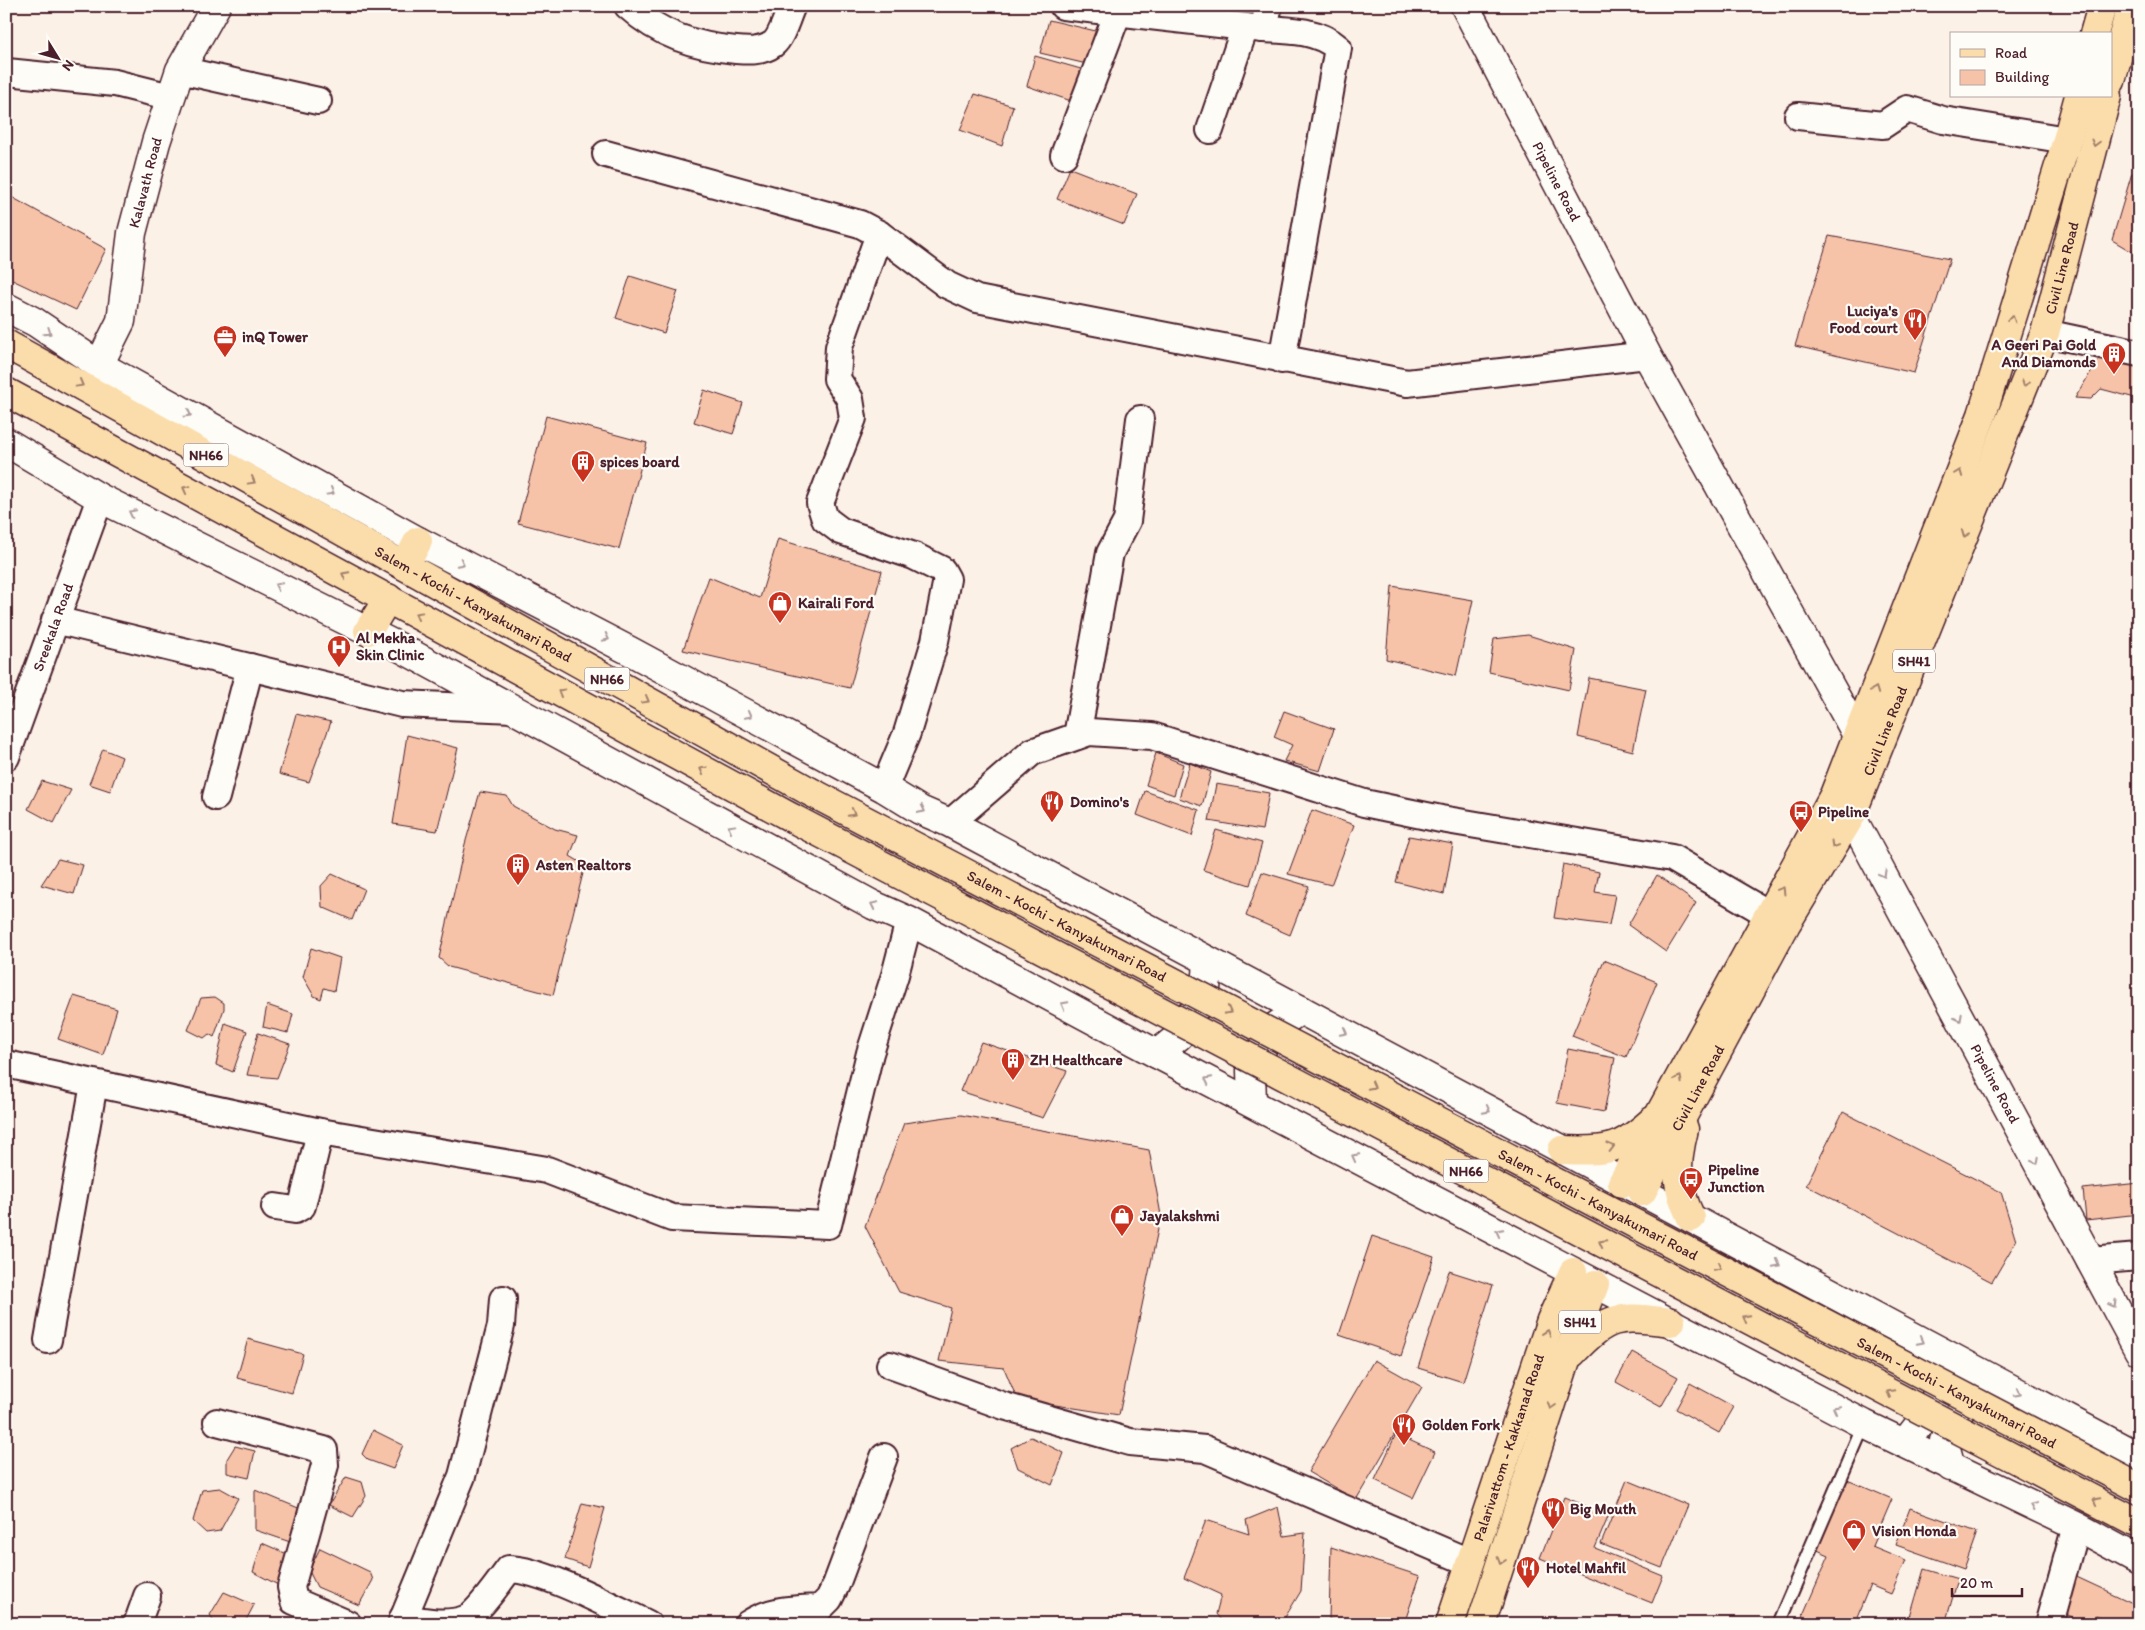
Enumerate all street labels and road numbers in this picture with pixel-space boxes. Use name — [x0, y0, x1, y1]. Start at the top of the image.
street label: Kalavath Road — [125, 135, 166, 230]
street label: Pipeline Road — [1528, 139, 1585, 225]
street label: Civil Line Road — [2041, 219, 2083, 316]
road number: NH66 — [184, 444, 228, 466]
street label: Salem - Kochi - Kanyakumari Road — [372, 542, 575, 666]
street label: Sreekala Road — [29, 580, 78, 674]
road number: SH41 — [1893, 649, 1935, 672]
road number: NH66 — [584, 668, 630, 691]
street label: Civil Line Road — [1859, 683, 1912, 778]
street label: Salem - Kochi - Kanyakumari Road — [964, 866, 1170, 986]
street label: Civil Line Road — [1667, 1041, 1729, 1134]
street label: Pipeline Road — [1966, 1041, 2024, 1127]
street label: Salem - Kochi - Kanyakumari Road — [1495, 1145, 1701, 1264]
road number: NH66 — [1444, 1160, 1488, 1182]
road number: SH41 — [1559, 1310, 1601, 1334]
street label: Salem - Kochi - Kanyakumari Road — [1854, 1333, 2060, 1452]
street label: Palarivattom - Kakkanad Road — [1469, 1352, 1548, 1543]

